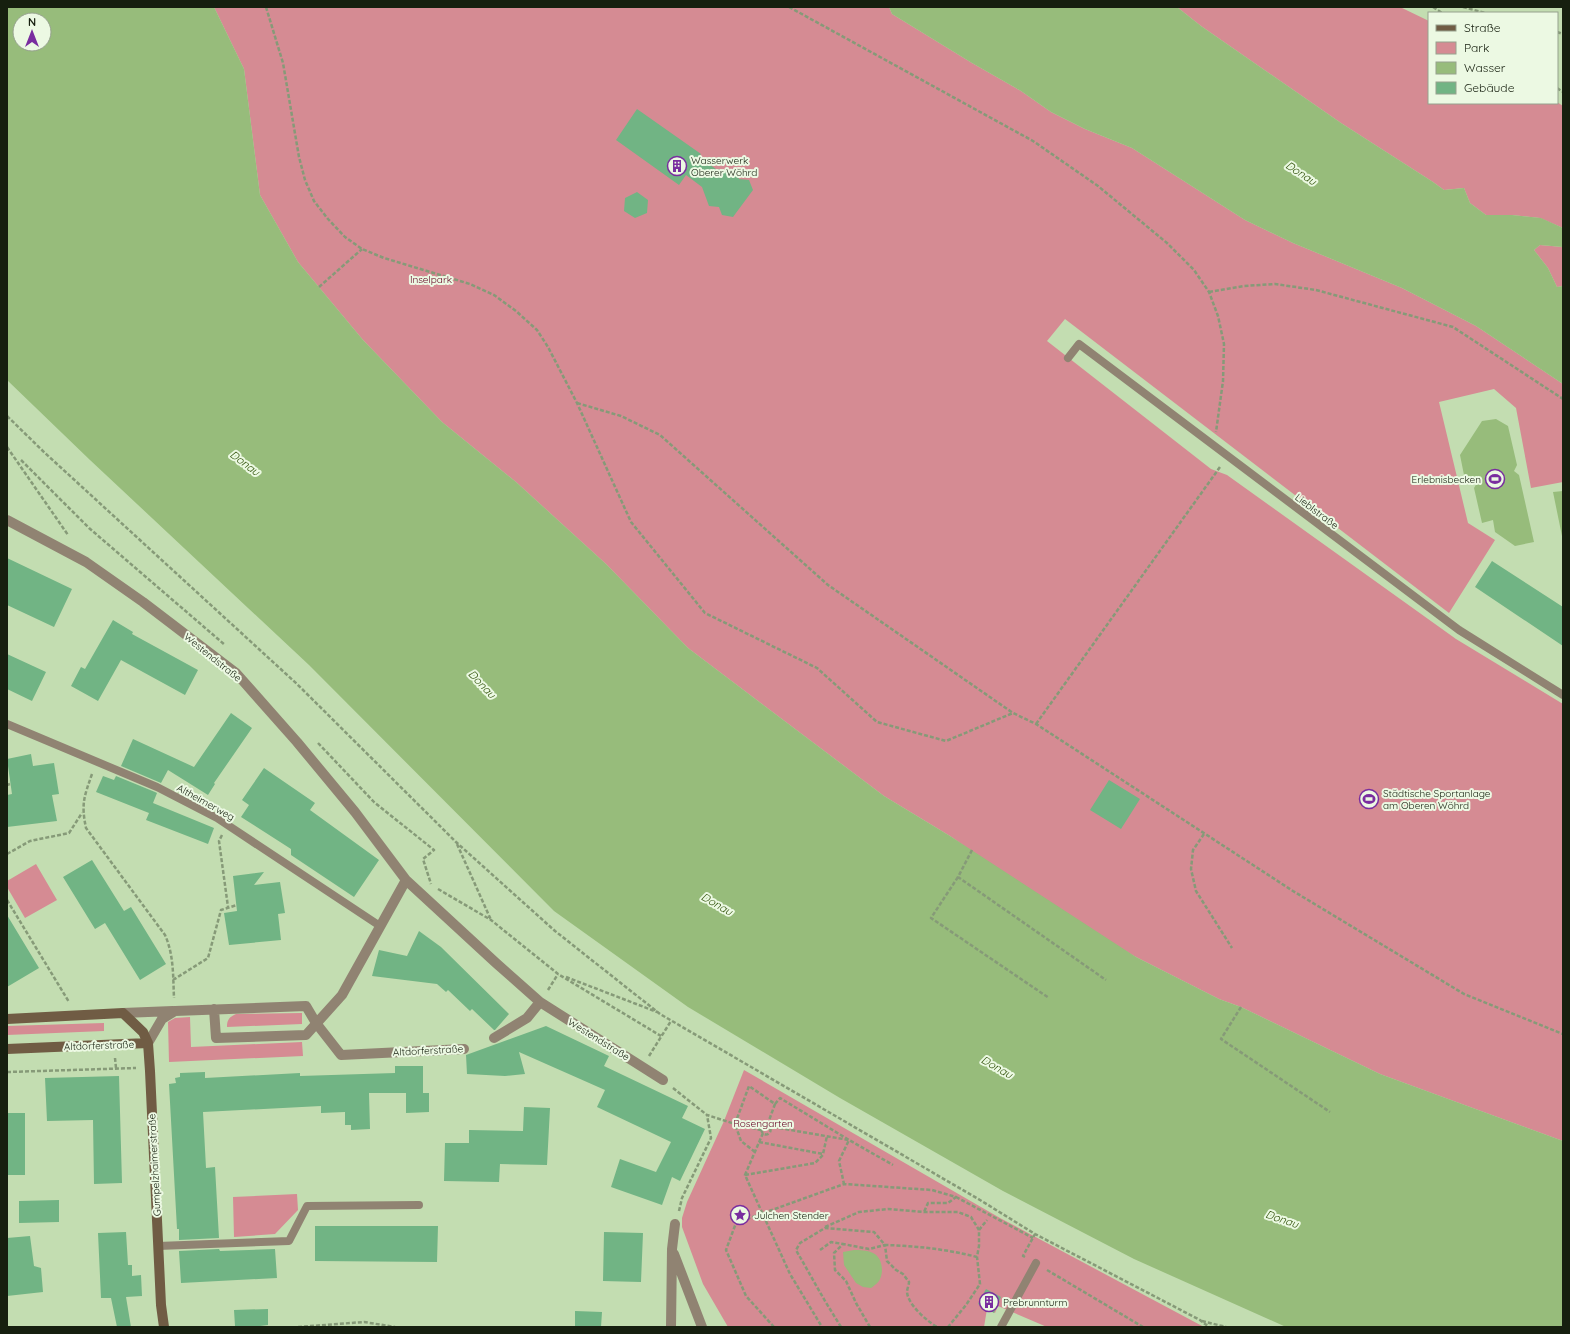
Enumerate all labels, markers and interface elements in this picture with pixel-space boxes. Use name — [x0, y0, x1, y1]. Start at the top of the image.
north arrow — [12, 12, 52, 52]
legend — [1428, 12, 1558, 104]
text: N — [28, 15, 36, 29]
text: Straße — [1464, 20, 1501, 35]
text: Park — [1464, 40, 1489, 55]
text: Wasser — [1464, 60, 1506, 75]
text: Gebäude — [1464, 80, 1515, 95]
place label: Wasserwerk Oberer Wöhrd — [691, 154, 757, 179]
building icon: Wasserwerk Oberer Wöhrd — [666, 155, 688, 177]
water label: Donau — [1283, 158, 1320, 188]
park label: Inselpark — [410, 273, 452, 286]
water label: Donau — [227, 447, 263, 479]
sports icon: Erlebnisbecken — [1484, 468, 1506, 490]
place label: Erlebnisbecken — [1412, 473, 1481, 486]
street label: Lieblstraße — [1292, 491, 1341, 532]
street label: Westendstraße — [181, 630, 244, 685]
water label: Donau — [465, 667, 499, 702]
street label: Altheimerweg — [175, 781, 237, 824]
place label: Städtische Sportanlage am Oberen Wöhrd — [1383, 787, 1491, 812]
sports icon: Städtische Sportanlage am Oberen Wöhrd — [1358, 788, 1380, 810]
water label: Donau — [699, 889, 736, 919]
street label: Westendstraße — [565, 1015, 632, 1064]
street label: Altdorferstraße — [64, 1038, 135, 1053]
street label: Altdorferstraße — [393, 1042, 464, 1059]
water label: Donau — [979, 1052, 1016, 1082]
street label: Gumpelzhaimerstraße — [145, 1113, 164, 1217]
park label: Rosengarten — [733, 1117, 793, 1130]
place icon: Julchen Stender — [729, 1204, 751, 1226]
water label: Donau — [1264, 1207, 1301, 1231]
place label: Julchen Stender — [754, 1209, 829, 1222]
building icon: Prebrunnturm — [978, 1291, 1000, 1313]
place label: Prebrunnturm — [1003, 1296, 1067, 1309]

